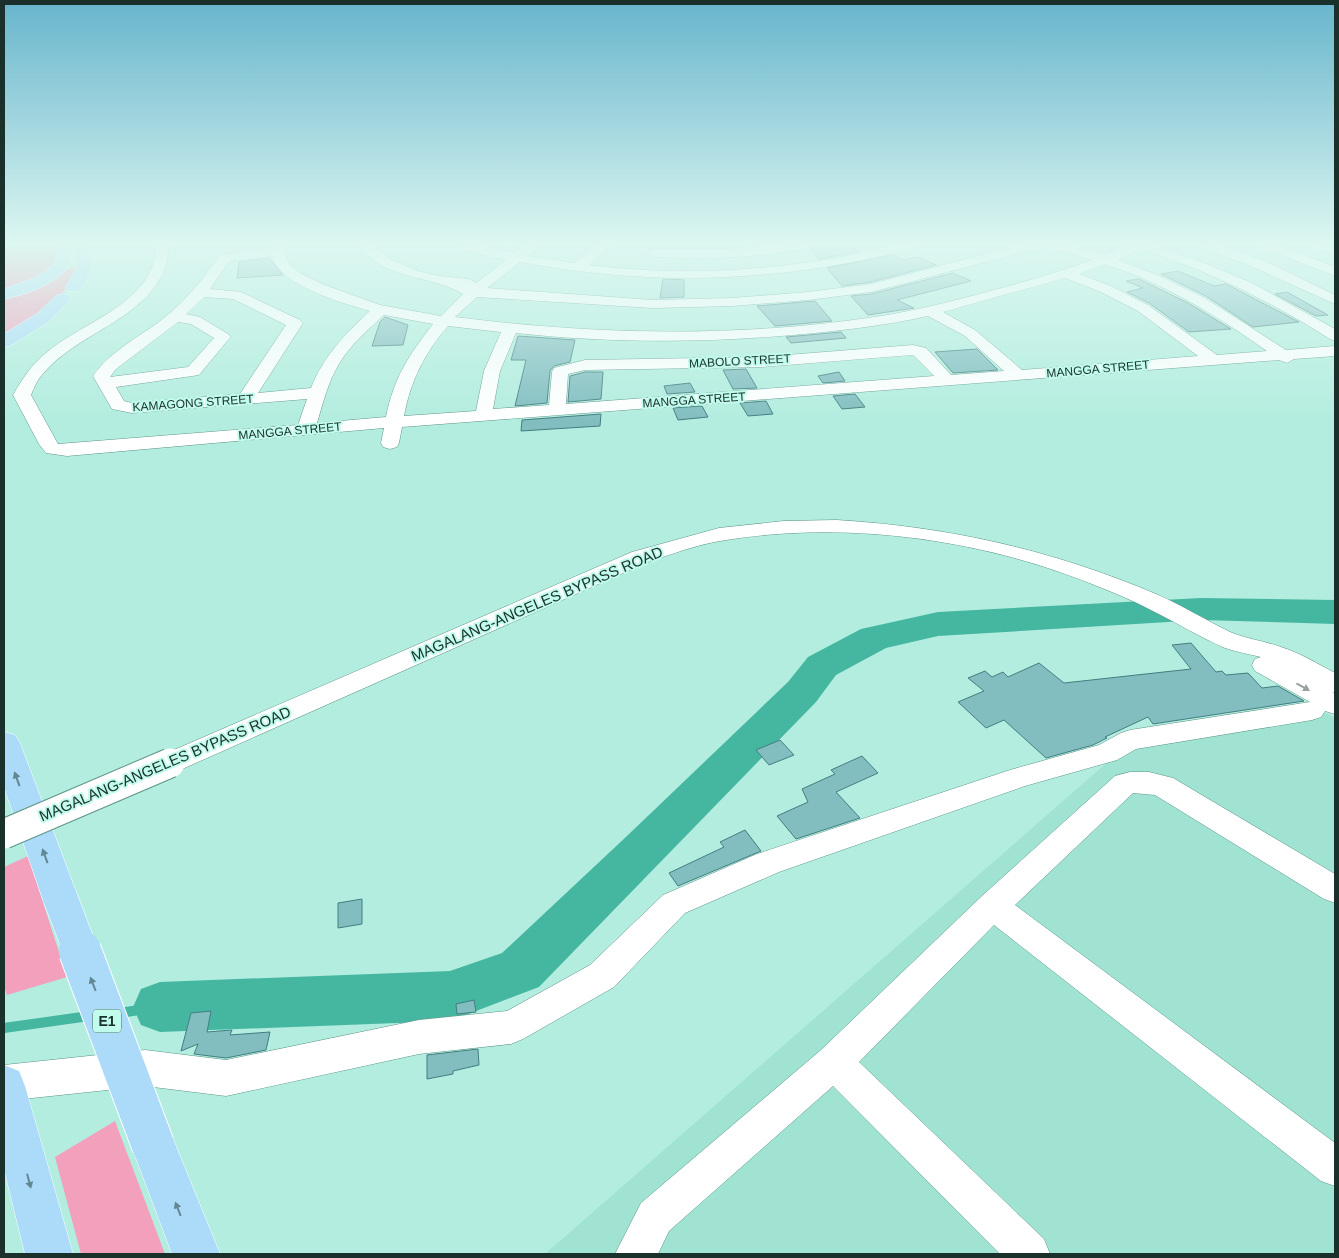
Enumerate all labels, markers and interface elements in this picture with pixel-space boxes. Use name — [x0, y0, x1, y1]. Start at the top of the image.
street label: MABOLO STREET — [689, 351, 792, 371]
street label: MANGGA STREET — [1046, 357, 1151, 380]
street label: MANGGA STREET — [642, 389, 747, 411]
street label: KAMAGONG STREET — [132, 392, 255, 414]
street label: MANGGA STREET — [238, 419, 343, 442]
street label: MAGALANG-ANGELES BYPASS ROAD — [409, 543, 665, 664]
one-way arrow — [1296, 682, 1309, 691]
street label: MAGALANG-ANGELES BYPASS ROAD — [37, 703, 293, 824]
one-way arrow — [13, 771, 21, 786]
one-way arrow — [41, 848, 49, 863]
one-way arrow — [89, 977, 96, 992]
road number: E1 — [93, 1009, 121, 1032]
one-way arrow — [25, 1174, 33, 1189]
one-way arrow — [174, 1201, 182, 1216]

